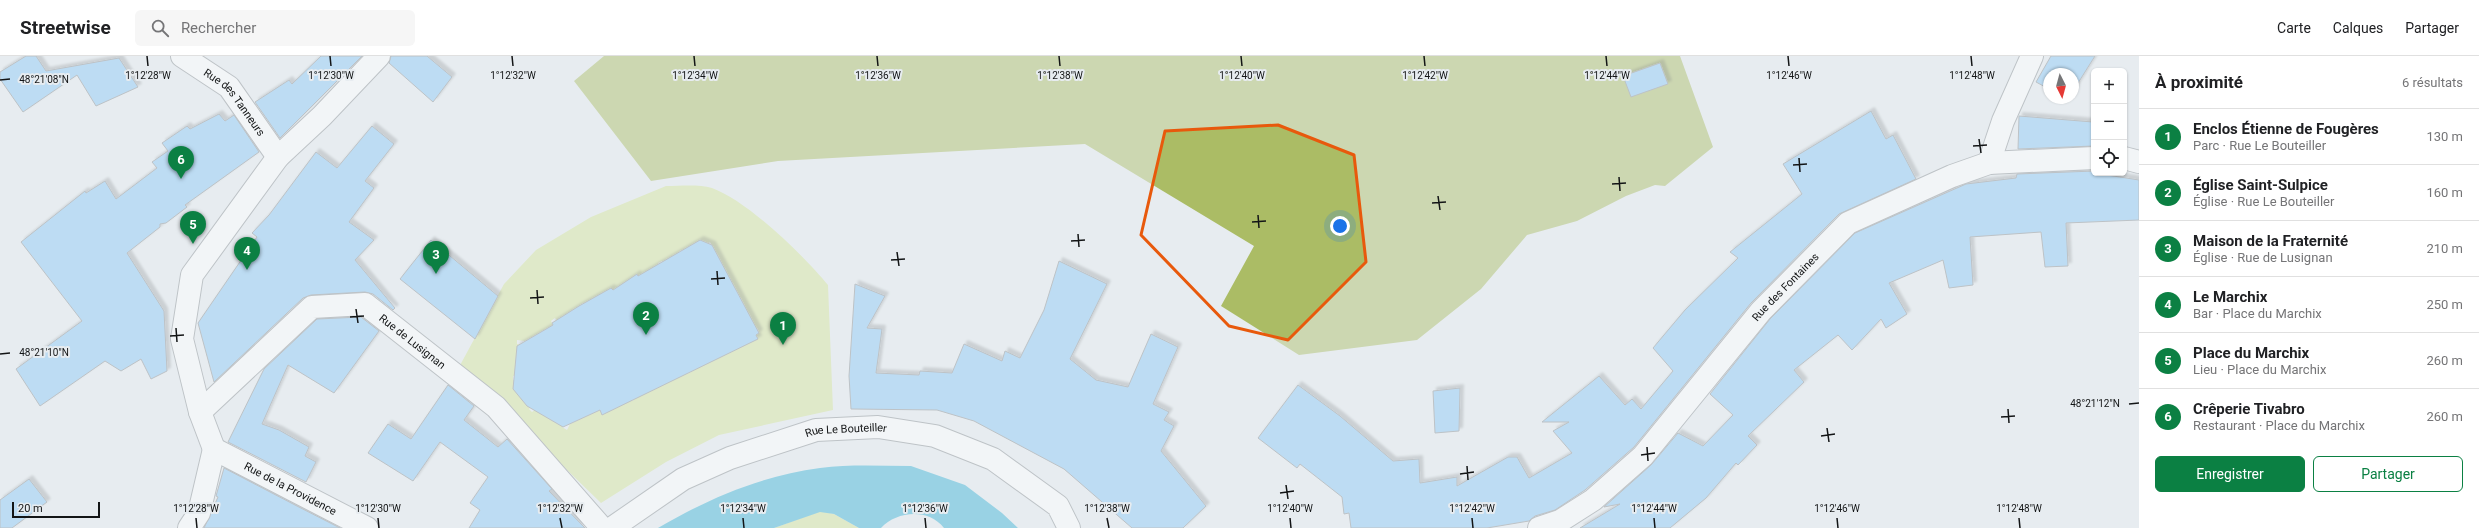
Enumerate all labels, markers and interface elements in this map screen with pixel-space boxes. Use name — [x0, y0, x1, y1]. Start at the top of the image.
search box — [135, 10, 415, 46]
text: Streetwise — [20, 16, 111, 39]
icon: search — [149, 17, 171, 39]
text: Rechercher — [181, 19, 256, 37]
text: Carte — [2277, 20, 2311, 36]
text: Calques — [2333, 20, 2383, 36]
text: Partager — [2405, 20, 2459, 36]
street label: Rue des Tanneurs — [201, 66, 268, 139]
north arrow — [2043, 68, 2079, 104]
map controls — [2091, 68, 2127, 176]
button: + — [2091, 68, 2127, 104]
text: 1°12'28"W — [125, 70, 171, 81]
text: 1°12'30"W — [308, 70, 354, 81]
text: 1°12'32"W — [490, 70, 536, 81]
text: 1°12'34"W — [672, 70, 718, 81]
text: 1°12'36"W — [855, 70, 901, 81]
text: 1°12'38"W — [1037, 70, 1083, 81]
text: 1°12'40"W — [1219, 70, 1265, 81]
text: 1°12'42"W — [1402, 70, 1448, 81]
text: 1°12'44"W — [1584, 70, 1630, 81]
text: 1°12'46"W — [1766, 70, 1812, 81]
text: 1°12'48"W — [1949, 70, 1995, 81]
text: À proximité — [2155, 72, 2243, 92]
text: 48°21'08"N — [19, 74, 69, 85]
text: 6 résultats — [2402, 75, 2463, 90]
button: − — [2091, 104, 2127, 140]
text: Enclos Étienne de Fougères — [2193, 120, 2379, 138]
text: 1 — [2164, 129, 2172, 144]
text: 130 m — [2426, 129, 2463, 144]
text: Parc · Rue Le Bouteiller — [2193, 138, 2326, 153]
button: locate — [2091, 140, 2127, 176]
pin: 6 — [168, 146, 194, 179]
text: Église Saint-Sulpice — [2193, 176, 2328, 194]
text: 2 — [2164, 185, 2172, 200]
text: 160 m — [2426, 185, 2463, 200]
text: Église · Rue Le Bouteiller — [2193, 194, 2334, 209]
pin: 5 — [180, 211, 206, 244]
your location — [1330, 216, 1350, 236]
text: Maison de la Fraternité — [2193, 232, 2348, 250]
pin: 4 — [234, 237, 260, 270]
pin: 3 — [423, 241, 449, 274]
text: 3 — [2164, 241, 2172, 256]
text: 210 m — [2426, 241, 2463, 256]
street label: Rue des Fontaines — [1749, 250, 1822, 324]
text: Église · Rue de Lusignan — [2193, 250, 2333, 265]
text: Le Marchix — [2193, 288, 2267, 306]
text: 4 — [2164, 297, 2172, 312]
text: 250 m — [2426, 297, 2463, 312]
pin: 2 — [633, 302, 659, 335]
text: Bar · Place du Marchix — [2193, 306, 2322, 321]
street label: Rue de Lusignan — [377, 311, 448, 371]
pin: 1 — [770, 312, 796, 345]
text: Place du Marchix — [2193, 344, 2309, 362]
text: 48°21'10"N — [19, 347, 69, 358]
text: 5 — [2164, 353, 2172, 368]
text: 260 m — [2426, 353, 2463, 368]
text: Lieu · Place du Marchix — [2193, 362, 2326, 377]
text: 48°21'12"N — [2070, 398, 2120, 409]
text: Crêperie Tivabro — [2193, 400, 2305, 418]
text: 6 — [2164, 409, 2172, 424]
text: 260 m — [2426, 409, 2463, 424]
text: Restaurant · Place du Marchix — [2193, 418, 2365, 433]
street label: Rue Le Bouteiller — [803, 420, 888, 440]
button: Enregistrer — [2155, 456, 2305, 492]
button: Partager — [2313, 456, 2463, 492]
street label: Rue de la Providence — [242, 459, 339, 518]
scale bar — [12, 500, 100, 519]
text: 20 m — [18, 502, 43, 515]
text: 1°12'28"W — [173, 503, 219, 514]
text: 1°12'30"W — [355, 503, 401, 514]
text: 1°12'32"W — [537, 503, 583, 514]
text: 1°12'34"W — [720, 503, 766, 514]
text: 1°12'36"W — [902, 503, 948, 514]
text: 1°12'38"W — [1084, 503, 1130, 514]
text: 1°12'40"W — [1267, 503, 1313, 514]
text: 1°12'42"W — [1449, 503, 1495, 514]
text: 1°12'44"W — [1631, 503, 1677, 514]
text: 1°12'46"W — [1814, 503, 1860, 514]
text: 1°12'48"W — [1996, 503, 2042, 514]

